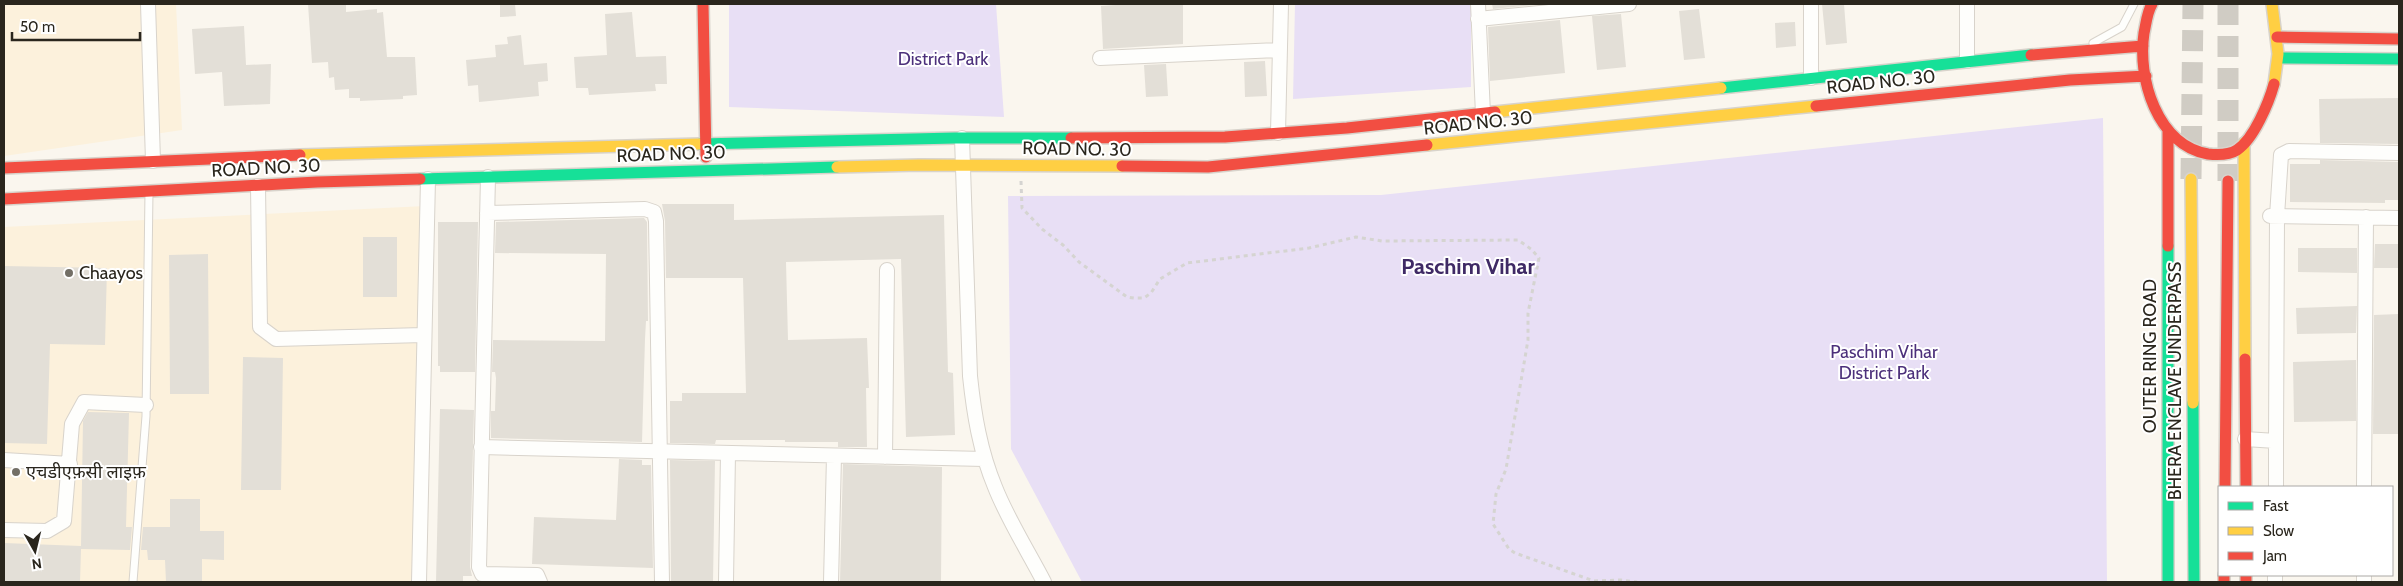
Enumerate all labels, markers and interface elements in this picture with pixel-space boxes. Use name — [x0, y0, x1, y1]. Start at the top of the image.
scale bar — [12, 10, 140, 42]
text: 50 m — [20, 18, 55, 36]
park label: District Park — [898, 48, 989, 70]
street label: ROAD NO. 30 — [1826, 65, 1936, 99]
street label: ROAD NO. 30 — [1423, 106, 1533, 140]
street label: ROAD NO. 30 — [1022, 137, 1132, 161]
street label: ROAD NO. 30 — [616, 141, 726, 167]
street label: ROAD NO. 30 — [211, 154, 321, 182]
district label: Paschim Vihar — [1401, 253, 1536, 280]
place label: Chaayos — [79, 262, 143, 284]
street label: BHERA ENCLAVE UNDERPASS — [2164, 262, 2186, 500]
marker: Chaayos — [63, 267, 75, 279]
street label: OUTER RING ROAD — [2139, 279, 2161, 433]
park label: Paschim Vihar District Park — [1830, 341, 1938, 384]
place label: एचडीएफ़सी लाइफ़ — [26, 461, 147, 483]
marker: एचडीएफ़सी लाइफ़ — [10, 466, 22, 478]
legend — [2218, 486, 2393, 576]
text: Fast — [2263, 497, 2288, 515]
text: Slow — [2263, 522, 2294, 540]
north arrow — [10, 526, 60, 576]
text: Jam — [2262, 547, 2287, 565]
text: N — [31, 554, 43, 573]

